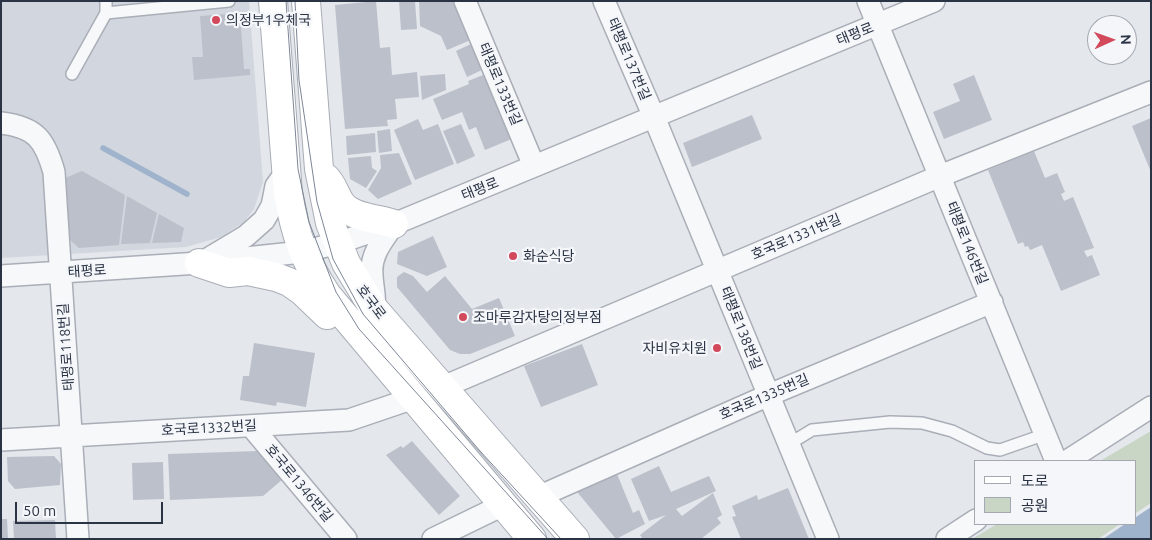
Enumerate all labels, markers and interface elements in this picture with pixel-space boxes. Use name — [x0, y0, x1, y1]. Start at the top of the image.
place label: 의정부1우체국 — [226, 12, 311, 28]
marker: 의정부1우체국 — [210, 14, 222, 26]
street label: 태평로137번길 — [604, 15, 654, 103]
north arrow — [1087, 15, 1137, 65]
street label: 태평로 — [834, 19, 876, 49]
text: N — [1118, 34, 1134, 45]
street label: 태평로133번길 — [475, 40, 525, 128]
street label: 태평로 — [459, 174, 501, 204]
street label: 태평로146번길 — [943, 199, 991, 287]
street label: 호국로1331번길 — [749, 211, 843, 263]
place label: 화순식당 — [523, 248, 575, 264]
marker: 화순식당 — [507, 250, 519, 262]
street label: 태평로 — [67, 261, 107, 281]
street label: 호국로 — [353, 282, 389, 322]
street label: 태평로138번길 — [717, 284, 765, 372]
street label: 태평로118번길 — [55, 302, 77, 392]
place label: 조마루감자탕의정부점 — [473, 309, 602, 325]
marker: 조마루감자탕의정부점 — [457, 311, 469, 323]
place label: 자비유치원 — [643, 340, 707, 356]
marker: 자비유치원 — [711, 342, 723, 354]
street label: 호국로1335번길 — [717, 371, 811, 423]
street label: 호국로1332번길 — [161, 417, 257, 439]
street label: 호국로1346번길 — [262, 441, 336, 525]
legend — [974, 460, 1137, 525]
text: 도로 — [1021, 472, 1049, 489]
scale bar — [18, 492, 165, 524]
text: 공원 — [1021, 497, 1049, 514]
text: 50 m — [23, 502, 56, 519]

